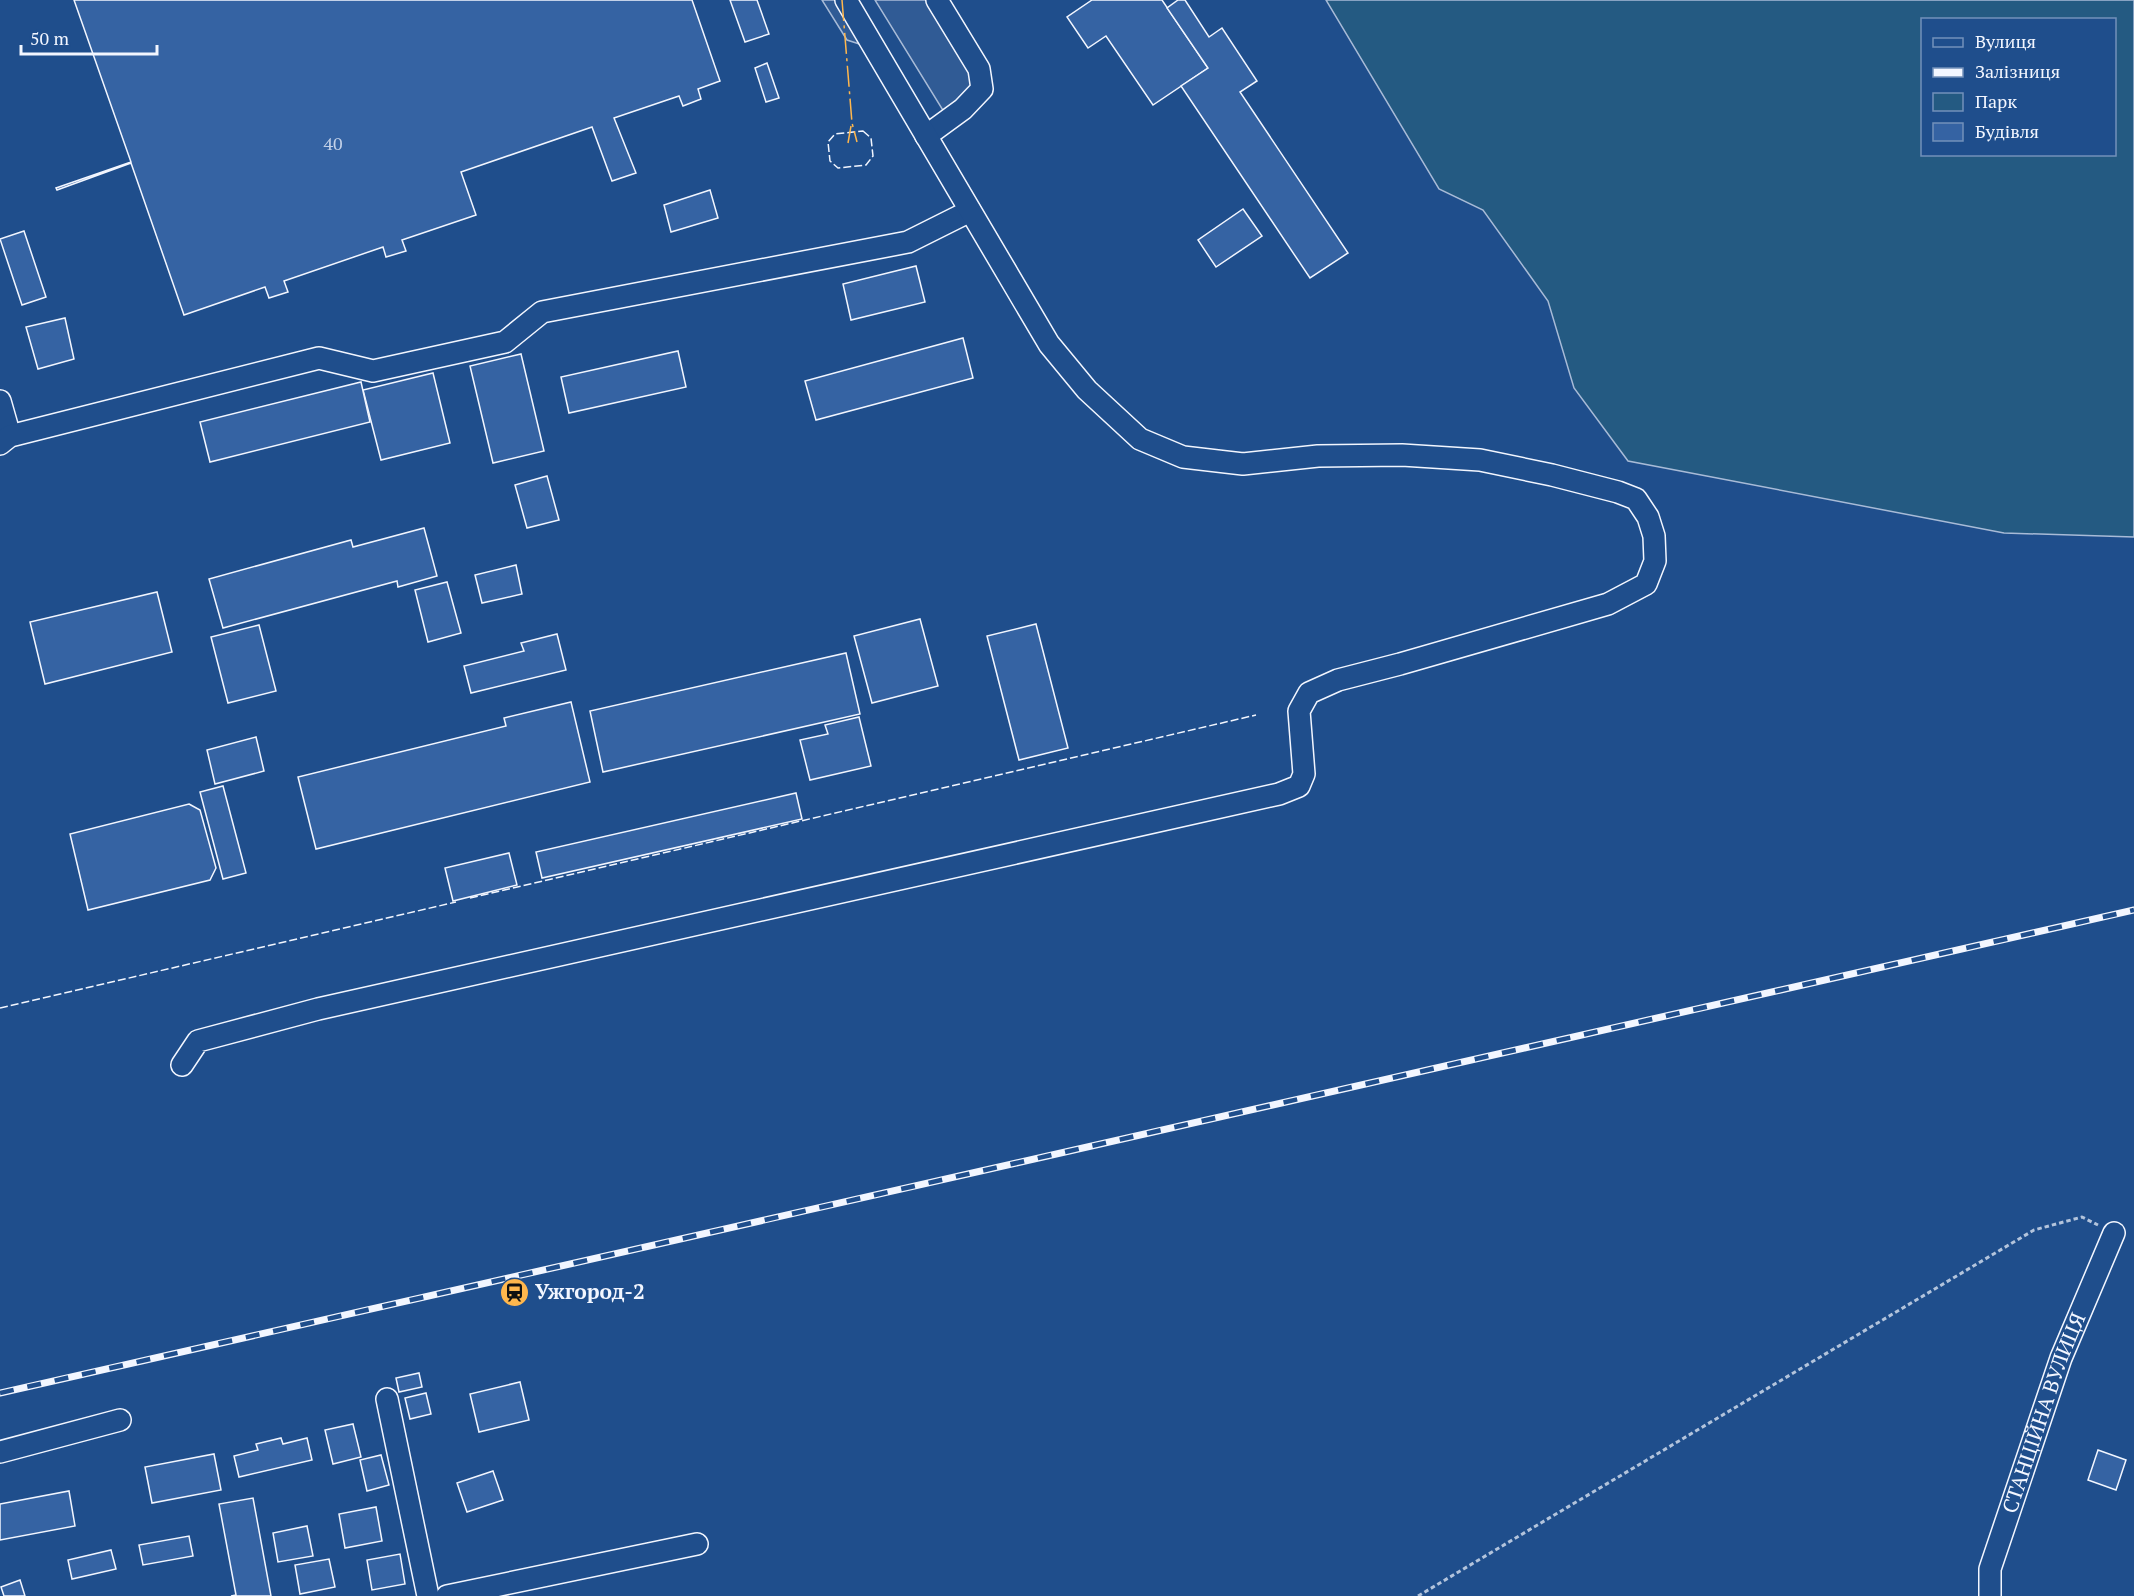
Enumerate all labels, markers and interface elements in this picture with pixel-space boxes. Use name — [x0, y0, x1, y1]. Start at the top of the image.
scale bar — [21, 18, 158, 56]
legend — [1921, 18, 2116, 156]
text: 50 m — [30, 26, 70, 50]
text: Вулиця — [1975, 29, 2036, 53]
text: Залізниця — [1975, 59, 2060, 83]
text: Парк — [1975, 89, 2017, 113]
text: Будівля — [1975, 119, 2039, 143]
house number: 40 — [323, 131, 343, 155]
station icon: Ужгород-2 — [498, 1276, 530, 1308]
place label: Ужгород-2 — [535, 1277, 645, 1305]
street label: СТАНЦІЙНА ВУЛИЦЯ — [1995, 1308, 2092, 1517]

